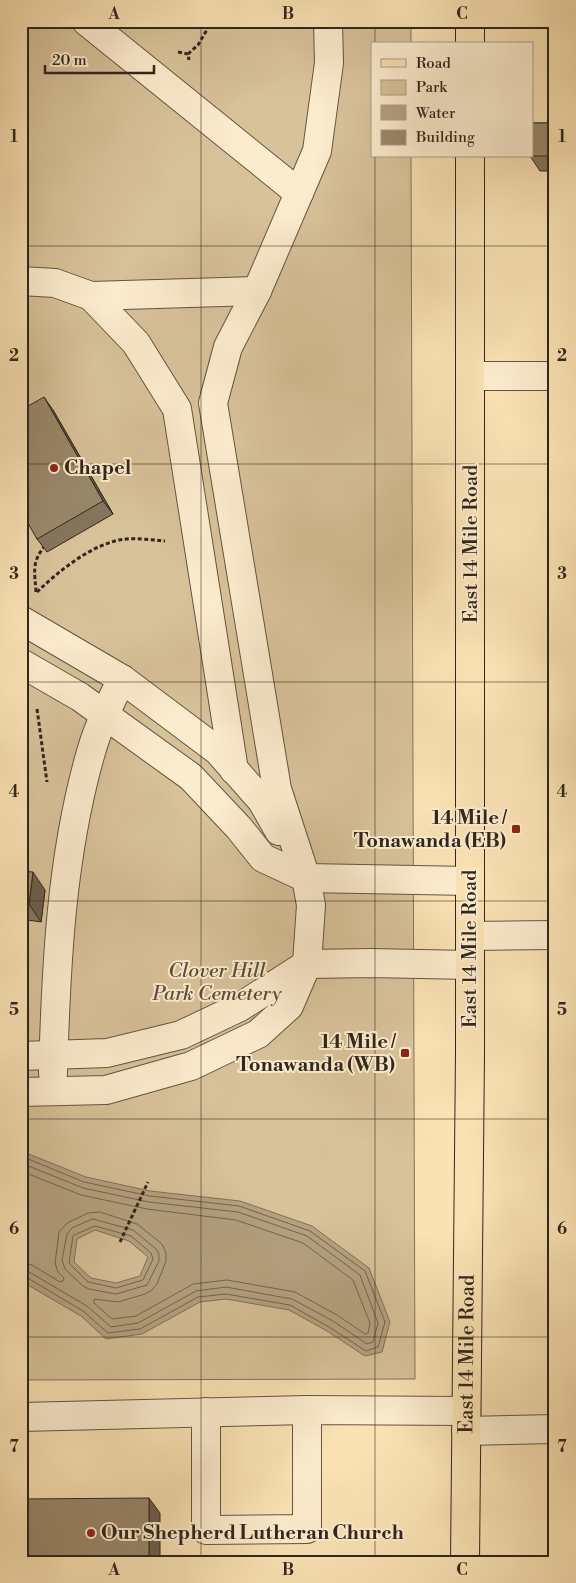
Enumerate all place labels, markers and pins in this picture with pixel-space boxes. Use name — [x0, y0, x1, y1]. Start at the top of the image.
place label: Chapel — [64, 456, 132, 481]
marker: Chapel — [48, 462, 60, 474]
place label: 14 Mile / Tonawanda (EB) — [354, 806, 507, 854]
marker: 14 Mile / Tonawanda (EB) — [510, 823, 522, 835]
place label: 14 Mile / Tonawanda (WB) — [236, 1030, 396, 1078]
marker: 14 Mile / Tonawanda (WB) — [399, 1047, 411, 1059]
place label: Our Shepherd Lutheran Church — [101, 1521, 404, 1546]
marker: Our Shepherd Lutheran Church — [85, 1527, 97, 1539]

